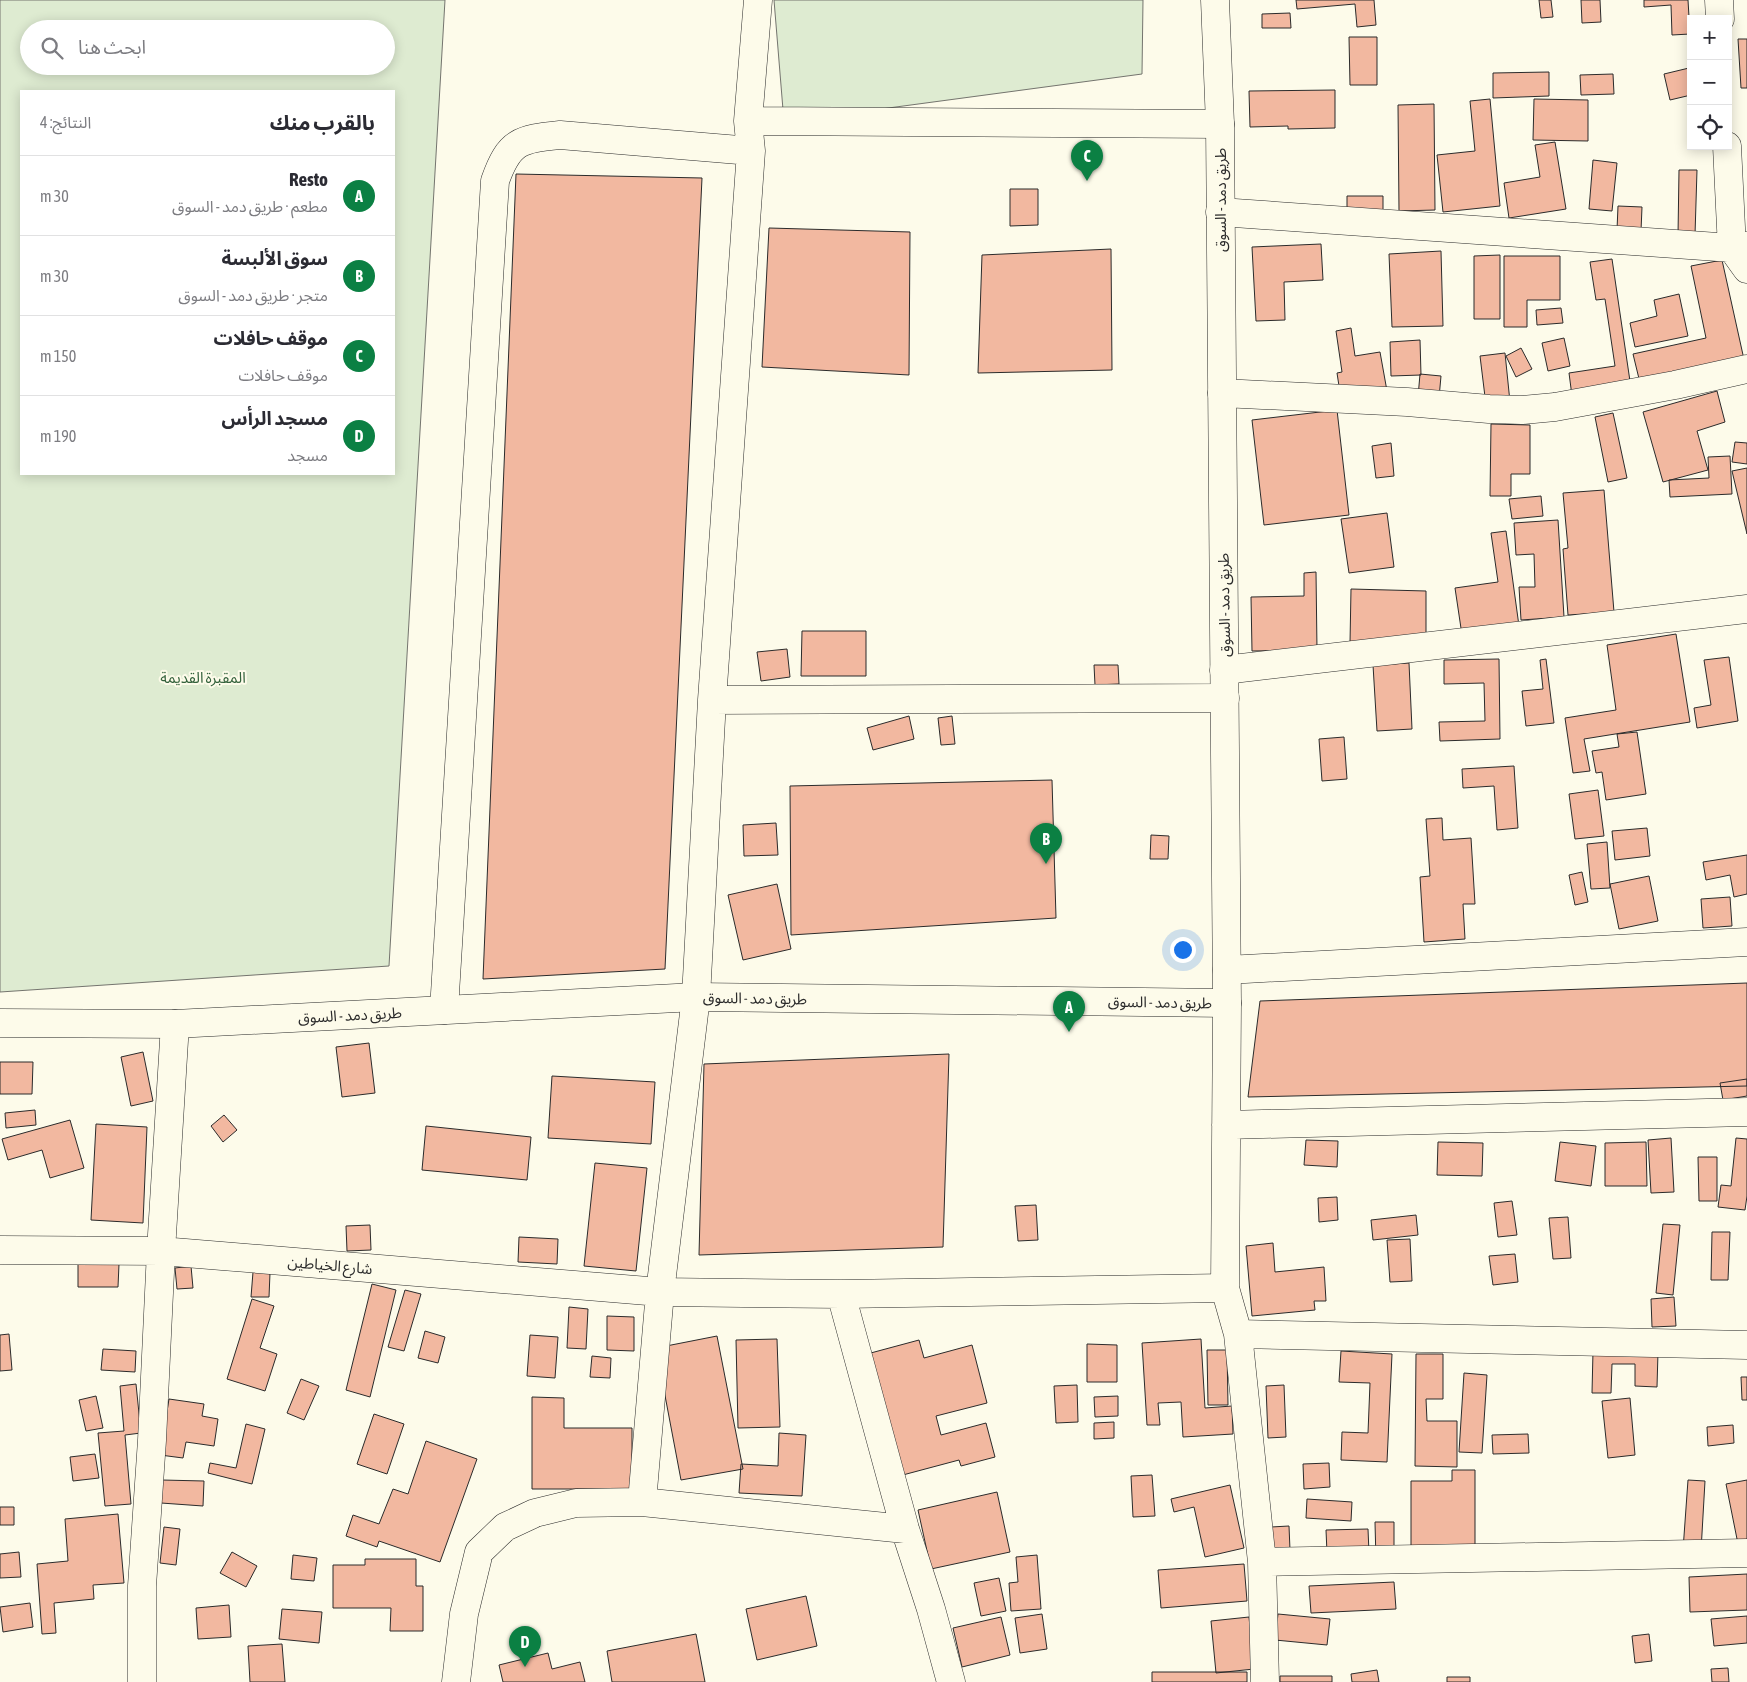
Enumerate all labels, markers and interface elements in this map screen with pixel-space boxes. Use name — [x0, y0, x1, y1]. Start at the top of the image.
map controls — [1687, 15, 1732, 150]
button: + — [1687, 15, 1732, 60]
search box — [20, 20, 395, 75]
icon: search — [38, 34, 66, 62]
text: ابحث هنا — [78, 36, 146, 58]
button: − — [1687, 60, 1732, 105]
button: locate — [1687, 105, 1732, 150]
text: بالقرب منك — [270, 110, 375, 134]
text: النتائج: 4 — [40, 113, 91, 131]
pin: C — [1071, 140, 1103, 181]
street label: طريق دمد - السوق — [1212, 148, 1231, 252]
text: Resto — [289, 168, 328, 190]
text: 30 m — [40, 187, 69, 205]
text: A — [355, 187, 363, 205]
text: مطعم · طريق دمد - السوق — [172, 197, 328, 215]
text: سوق الألبسة — [222, 247, 328, 269]
text: 30 m — [40, 267, 69, 285]
text: B — [355, 267, 363, 285]
text: متجر · طريق دمد - السوق — [178, 286, 328, 304]
text: موقف حافلات — [214, 327, 328, 349]
text: 150 m — [40, 347, 76, 365]
text: C — [355, 347, 363, 365]
text: موقف حافلات — [238, 366, 328, 384]
text: مسجد الرأس — [222, 407, 328, 429]
text: 190 m — [40, 427, 76, 445]
text: D — [355, 427, 363, 445]
text: مسجد — [287, 446, 328, 464]
street label: طريق دمد - السوق — [1215, 553, 1235, 657]
park label: المقبرة القديمة — [160, 669, 246, 687]
pin: B — [1030, 823, 1062, 864]
your location — [1170, 937, 1196, 963]
street label: طريق دمد - السوق — [703, 989, 807, 1009]
pin: A — [1053, 991, 1085, 1032]
street label: طريق دمد - السوق — [1108, 993, 1212, 1013]
street label: طريق دمد - السوق — [298, 1004, 403, 1028]
street label: شارع الخياطين — [287, 1253, 373, 1281]
pin: D — [509, 1626, 541, 1667]

